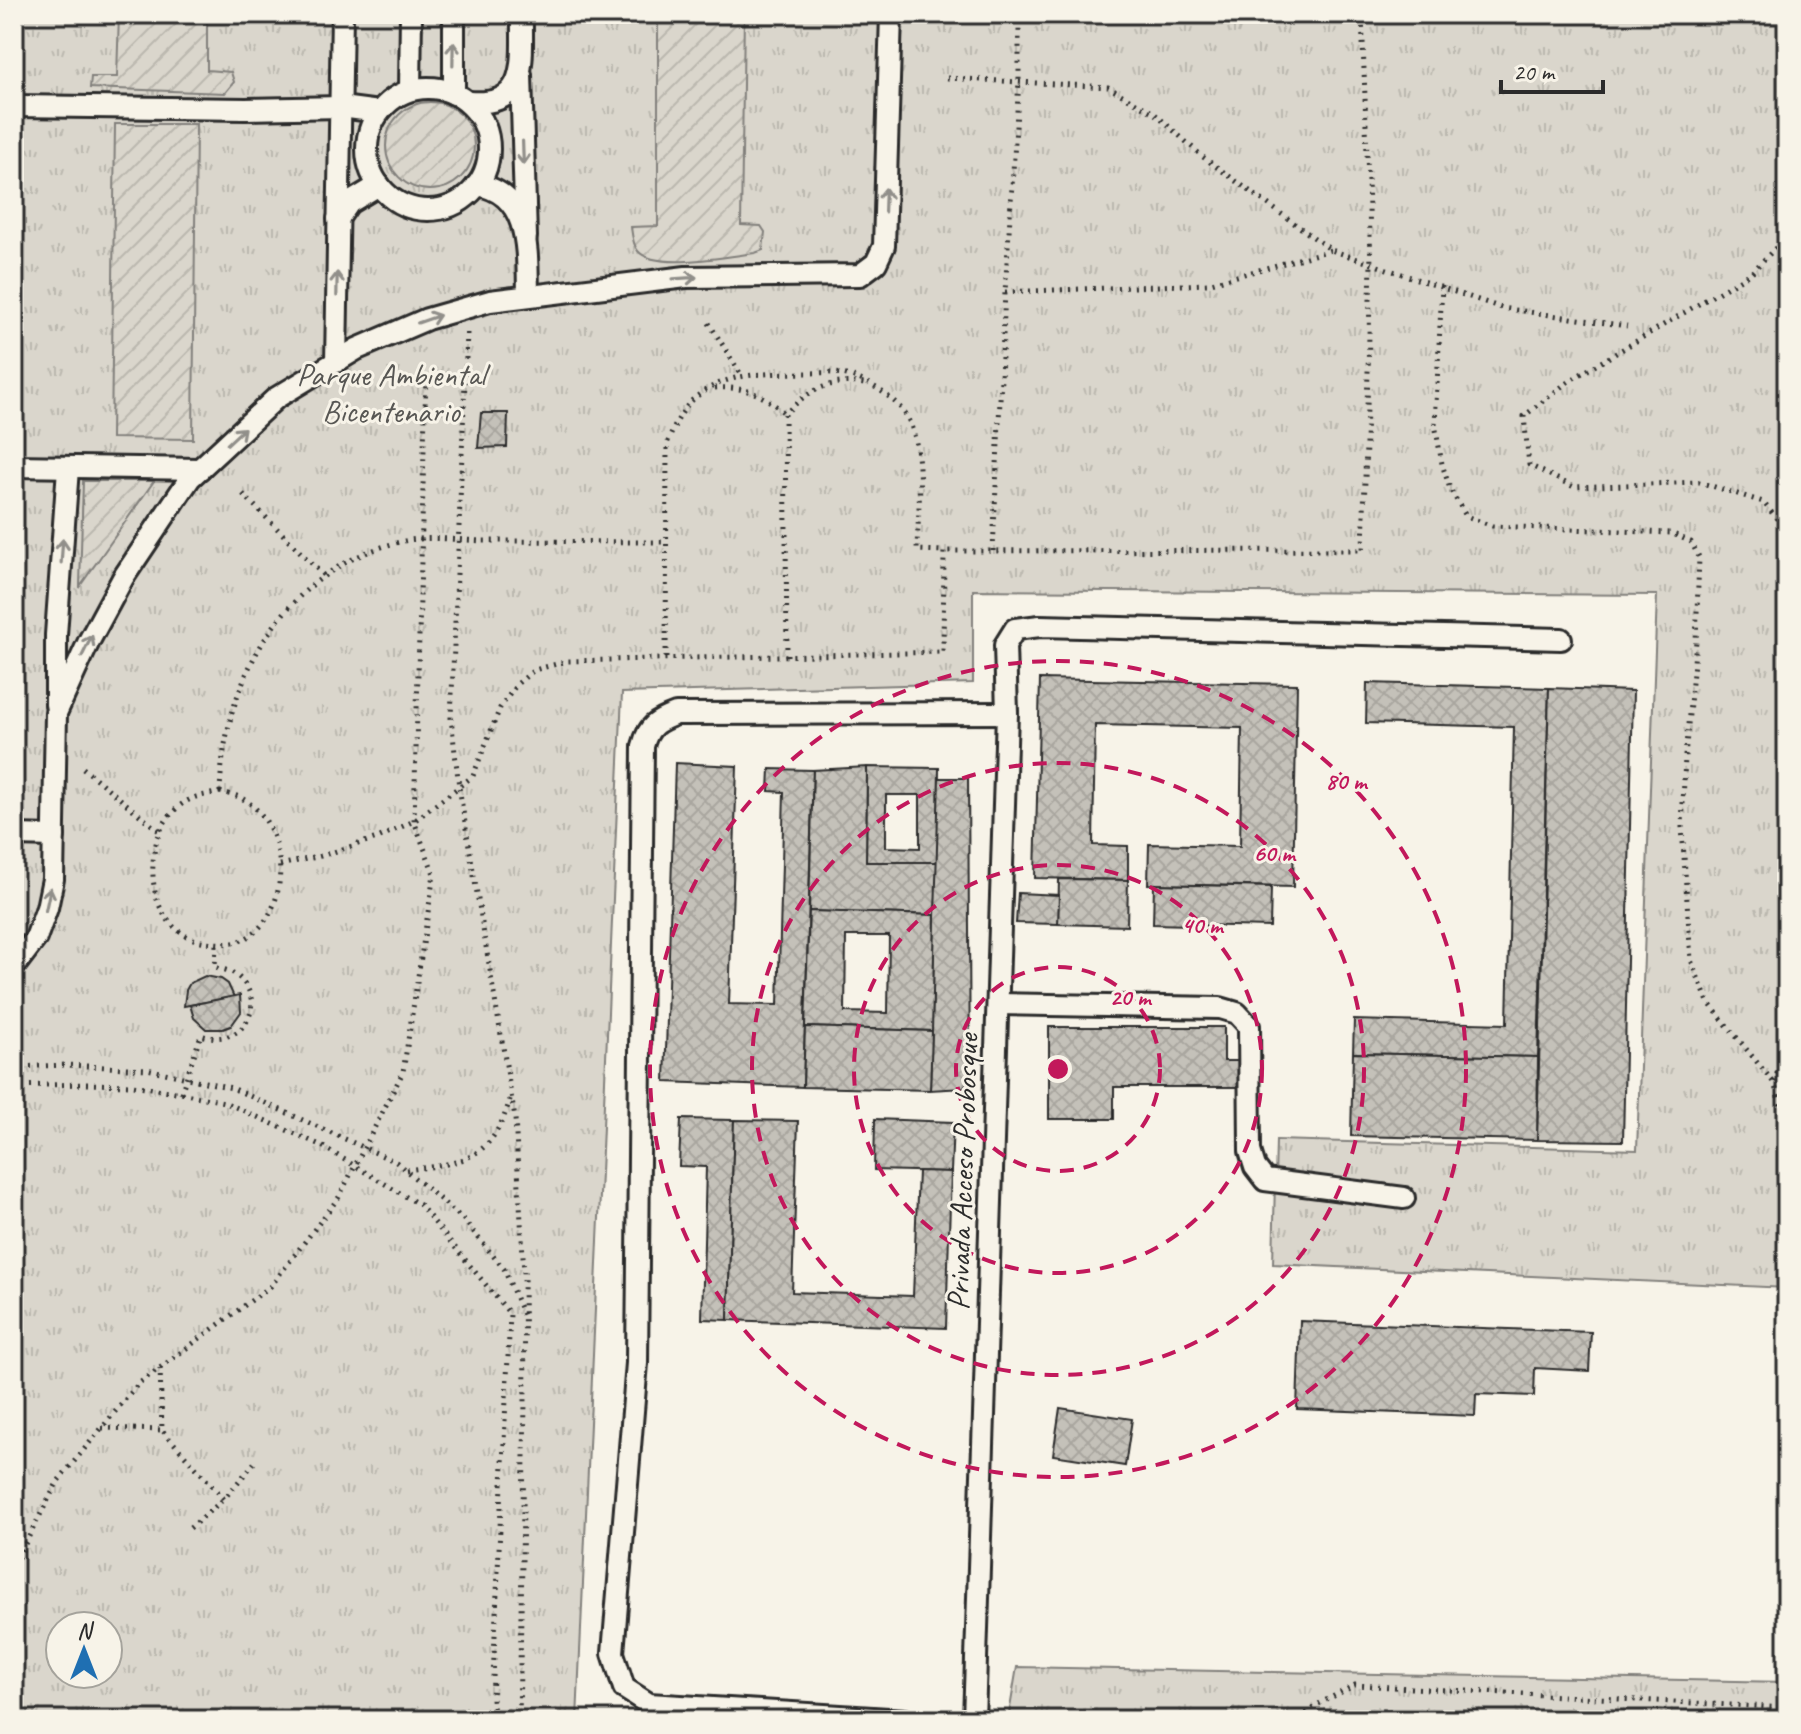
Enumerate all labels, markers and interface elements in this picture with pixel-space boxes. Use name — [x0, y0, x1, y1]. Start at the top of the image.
one-way arrow — [446, 41, 461, 68]
scale bar — [1501, 44, 1603, 94]
text: 20 m — [1513, 57, 1556, 87]
one-way arrow — [516, 139, 531, 166]
one-way arrow — [878, 187, 893, 214]
one-way arrow — [671, 270, 698, 285]
one-way arrow — [329, 271, 345, 298]
one-way arrow — [416, 311, 441, 326]
park label: Parque Ambiental Bicentenario — [297, 354, 491, 432]
one-way arrow — [226, 426, 246, 445]
one-way arrow — [55, 538, 70, 565]
one-way arrow — [80, 635, 95, 659]
text: 80 m — [1325, 766, 1369, 796]
text: 60 m — [1253, 838, 1297, 868]
one-way arrow — [41, 887, 56, 912]
text: 40 m — [1181, 910, 1225, 940]
text: 20 m — [1109, 982, 1153, 1012]
street label: Privada Acceso Probosque — [937, 1031, 988, 1311]
centre of rings — [1044, 1055, 1072, 1083]
north arrow — [44, 1610, 124, 1690]
text: N — [77, 1617, 94, 1645]

